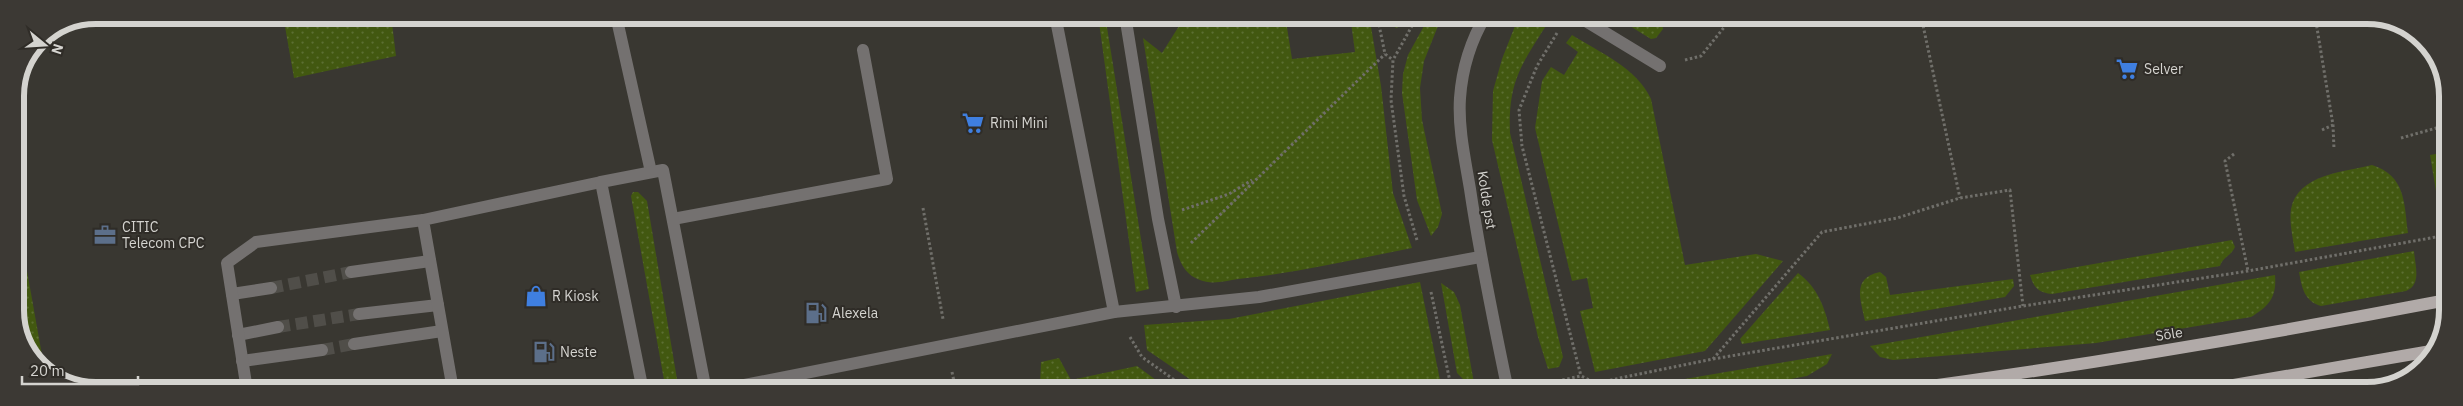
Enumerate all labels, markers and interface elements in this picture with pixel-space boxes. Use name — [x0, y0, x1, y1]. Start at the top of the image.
north arrow — [20, 20, 70, 70]
text: N — [47, 41, 67, 57]
supermarket icon: Selver — [2114, 56, 2140, 82]
place label: Selver — [2144, 60, 2183, 78]
supermarket icon: Rimi Mini — [960, 110, 986, 136]
place label: Rimi Mini — [990, 114, 1048, 132]
street label: Kolde pst — [1473, 169, 1501, 231]
place label: CITIC Telecom CPC — [122, 218, 205, 252]
office icon: CITIC Telecom CPC — [92, 222, 118, 248]
shop icon: R Kiosk — [523, 283, 549, 309]
place label: R Kiosk — [552, 287, 599, 305]
fuel station icon: Alexela — [803, 300, 829, 326]
place label: Alexela — [832, 304, 879, 322]
street label: Sõle — [2154, 323, 2184, 345]
fuel station icon: Neste — [531, 339, 557, 365]
place label: Neste — [560, 343, 597, 361]
scale bar — [22, 354, 139, 386]
text: 20 m — [30, 361, 65, 380]

